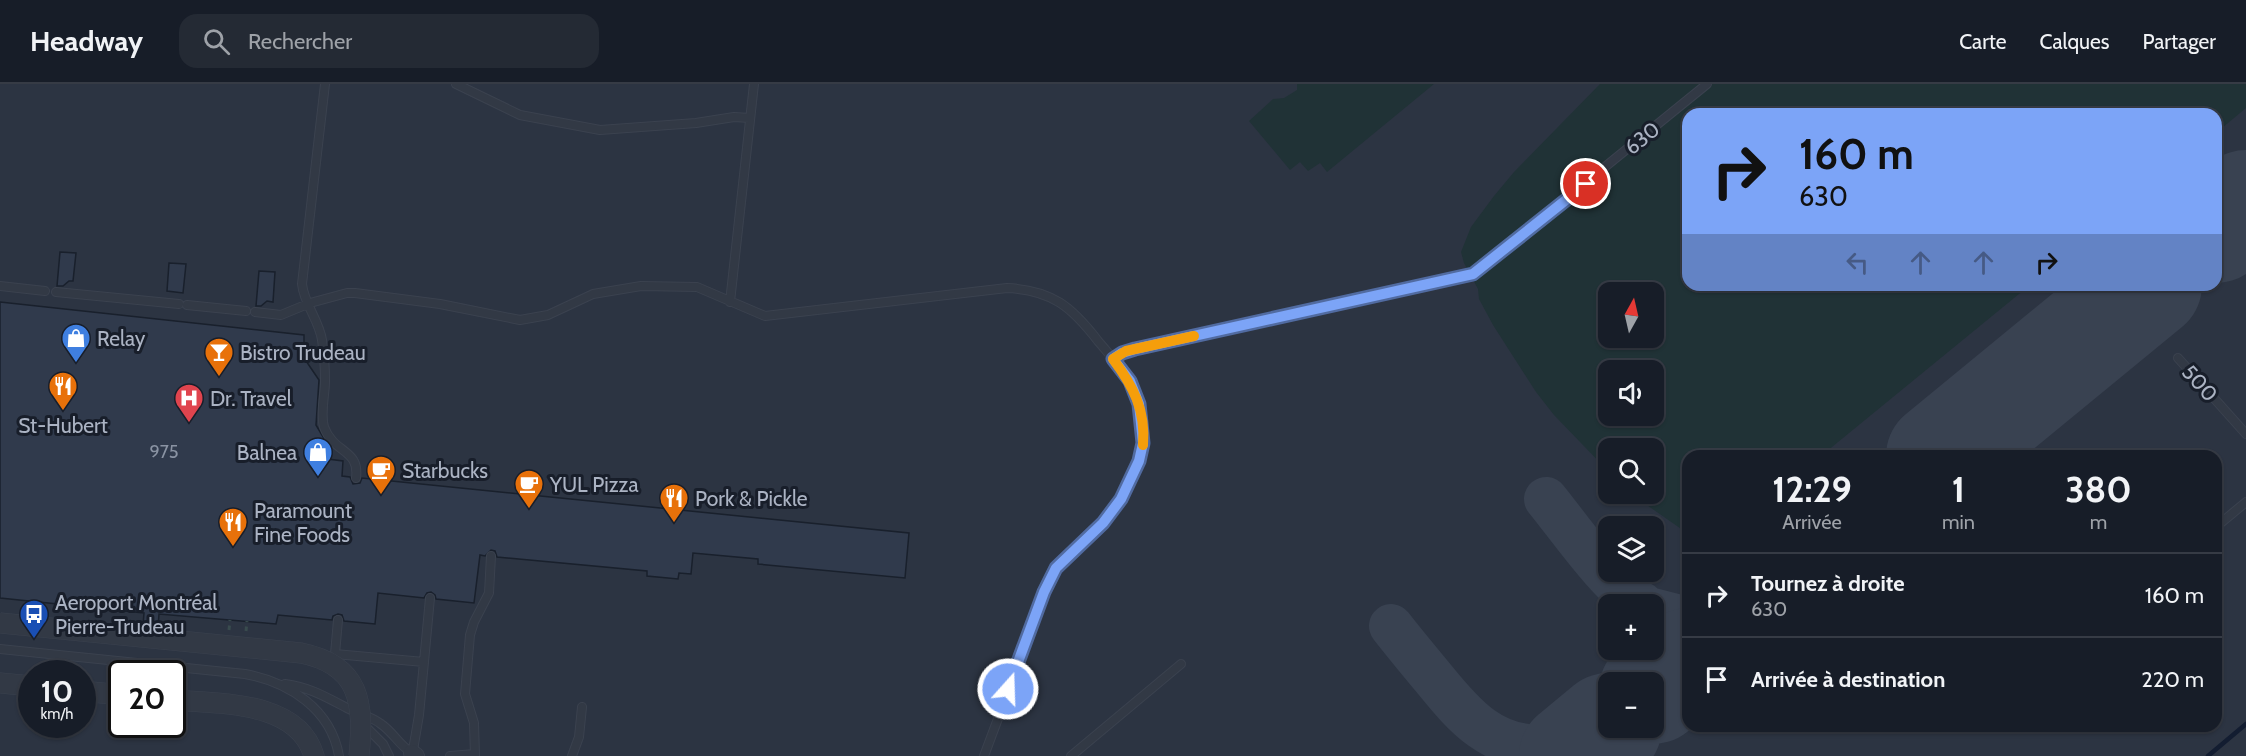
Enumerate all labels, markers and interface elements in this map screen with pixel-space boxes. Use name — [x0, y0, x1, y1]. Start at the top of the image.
search box — [179, 14, 599, 68]
text: Headway — [30, 24, 143, 58]
icon: search — [200, 25, 233, 58]
text: Rechercher — [248, 28, 352, 55]
text: Carte — [1959, 29, 2007, 54]
text: Calques — [2040, 29, 2110, 54]
text: Partager — [2143, 29, 2216, 54]
street label: 630 — [1619, 116, 1665, 160]
text: 160 m — [1799, 128, 1914, 180]
icon: right — [1700, 132, 1778, 210]
pin — [1560, 158, 1611, 209]
icon: arrive — [1569, 167, 1602, 200]
text: 630 — [1799, 180, 1848, 213]
icon: left — [1841, 246, 1874, 279]
icon: ahead — [1904, 246, 1937, 279]
icon: ahead — [1967, 246, 2000, 279]
icon: right — [2030, 246, 2063, 279]
north arrow — [1598, 282, 1664, 348]
map controls — [1598, 282, 1664, 738]
shop icon: Relay — [60, 322, 92, 364]
place label: Relay — [97, 326, 146, 351]
bar icon: Bistro Trudeau — [203, 336, 235, 378]
place label: Bistro Trudeau — [240, 340, 366, 365]
button: sound — [1598, 360, 1664, 426]
street label: 500 — [2177, 360, 2223, 406]
restaurant icon: St-Hubert — [47, 370, 79, 412]
hospital icon: Dr. Travel — [173, 382, 205, 424]
place label: Dr. Travel — [210, 386, 292, 411]
place label: St-Hubert — [18, 413, 108, 438]
shop icon: Balnea — [302, 436, 334, 478]
button: search — [1598, 438, 1664, 504]
place label: Balnea — [237, 440, 297, 465]
house number: 975 — [149, 441, 179, 463]
cafe icon: Starbucks — [365, 454, 397, 496]
place label: Starbucks — [402, 458, 488, 483]
text: 12:29 — [1772, 467, 1852, 511]
text: 1 — [1952, 467, 1965, 511]
text: 380 — [2065, 467, 2132, 511]
cafe icon: YUL Pizza — [513, 468, 545, 510]
place label: YUL Pizza — [549, 472, 639, 497]
restaurant icon: Pork & Pickle — [658, 482, 690, 524]
place label: Pork & Pickle — [695, 486, 808, 511]
place label: Paramount Fine Foods — [254, 498, 352, 547]
restaurant icon: Paramount Fine Foods — [217, 506, 249, 548]
text: Arrivée — [1782, 510, 1842, 534]
text: min — [1942, 510, 1975, 534]
text: m — [2090, 510, 2107, 534]
button: layers — [1598, 516, 1664, 582]
text: Tournez à droite — [1751, 570, 1905, 597]
icon: right — [1700, 579, 1733, 612]
text: 160 m — [2145, 582, 2204, 609]
place label: Aeroport Montréal Pierre-Trudeau — [55, 590, 217, 639]
button: + — [1598, 594, 1664, 660]
text: 630 — [1751, 597, 1787, 621]
bus stop icon: Aeroport Montréal Pierre-Trudeau — [18, 598, 50, 640]
position arrow — [976, 657, 1040, 721]
speed limit sign: 20 — [108, 660, 186, 738]
icon: arrive — [1700, 663, 1733, 696]
text: Arrivée à destination — [1751, 666, 1945, 693]
text: 220 m — [2141, 666, 2204, 693]
button: − — [1598, 672, 1664, 738]
text: 10 — [41, 673, 73, 710]
text: km/h — [41, 705, 73, 723]

